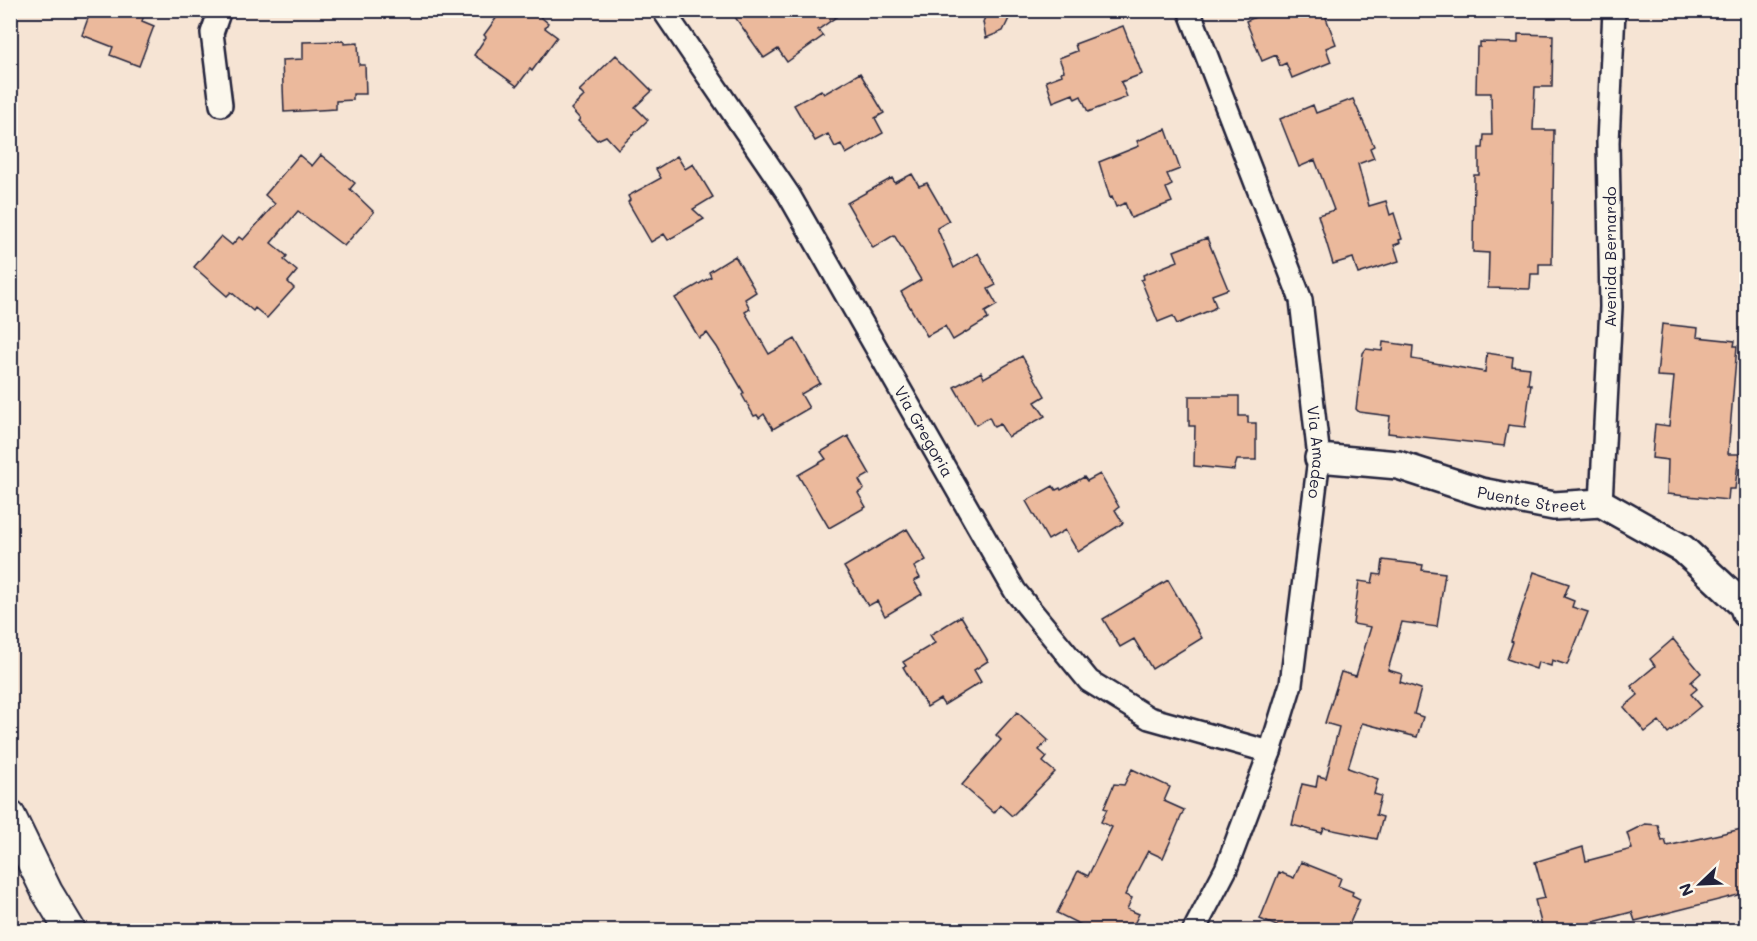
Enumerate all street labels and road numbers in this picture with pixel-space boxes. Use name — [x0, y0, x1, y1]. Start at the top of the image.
street label: Avenida Bernardo — [1599, 186, 1620, 328]
street label: Via Gregoria — [890, 382, 959, 481]
street label: Via Amadeo — [1303, 404, 1330, 500]
street label: Puente Street — [1475, 480, 1587, 516]

